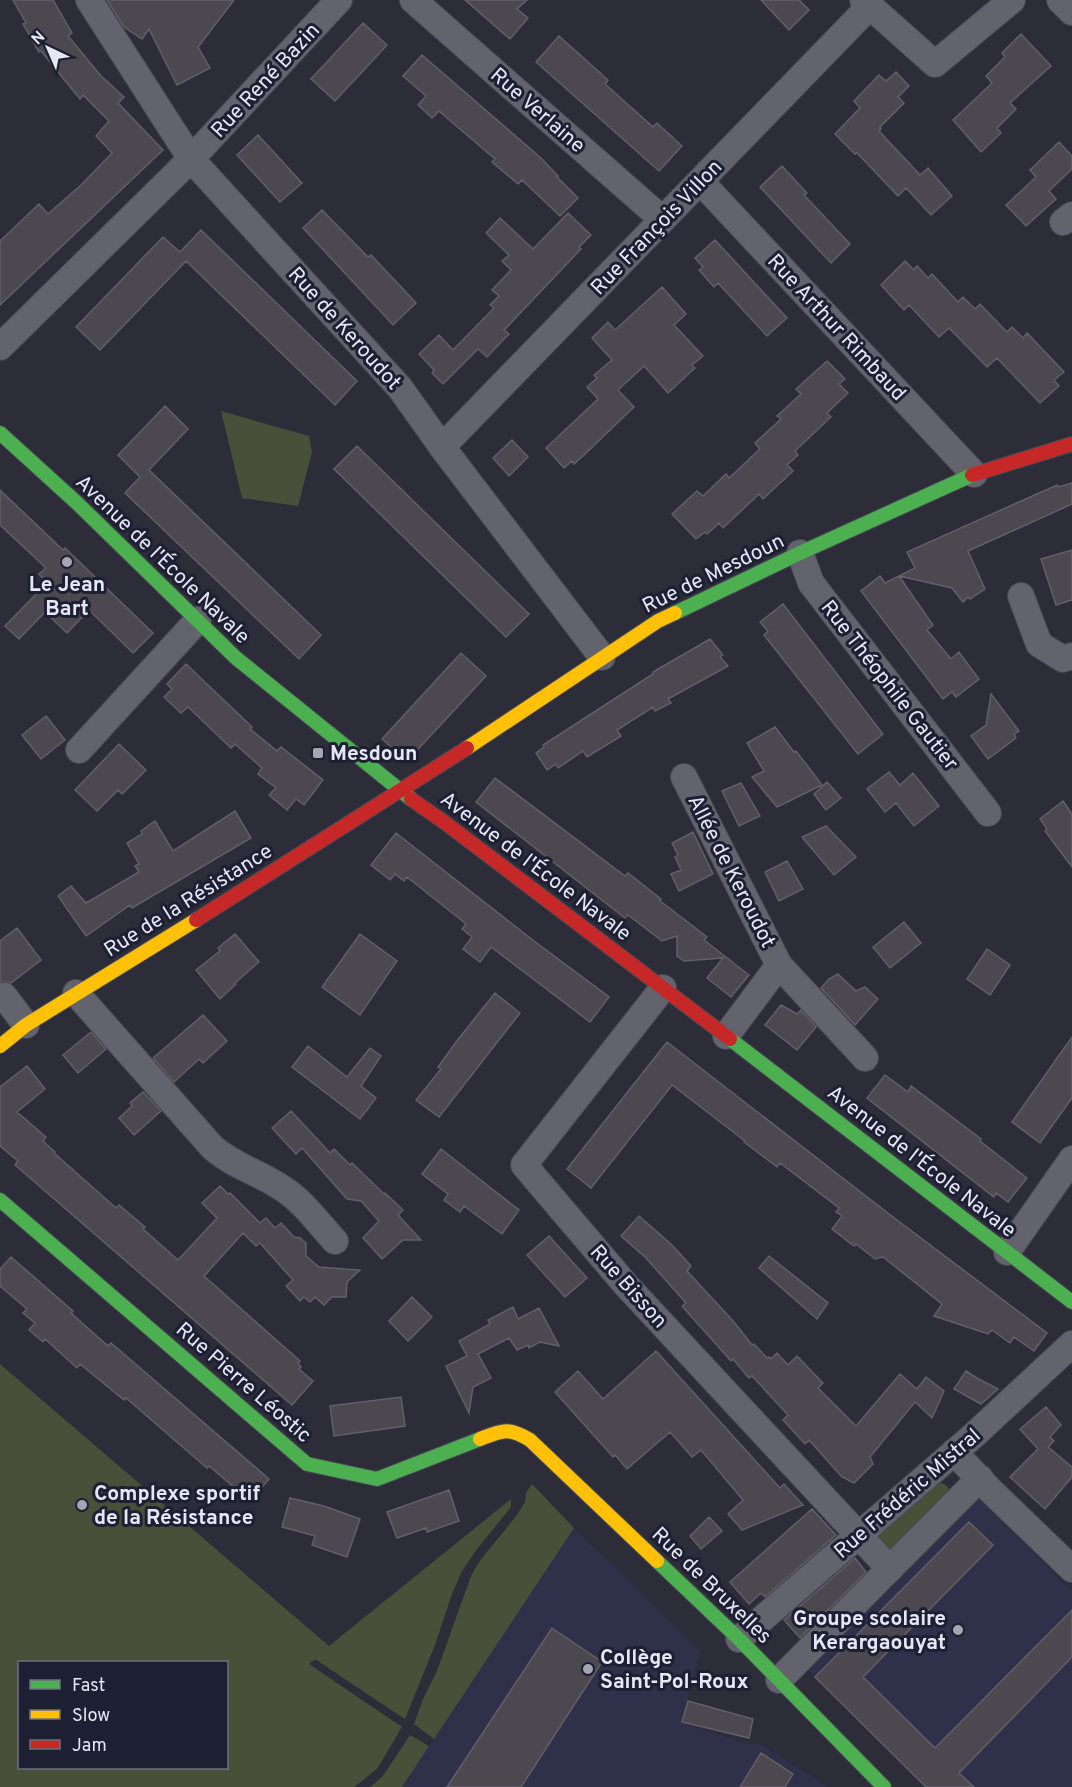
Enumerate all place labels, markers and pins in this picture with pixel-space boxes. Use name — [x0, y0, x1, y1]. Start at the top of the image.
marker: Le Jean Bart — [60, 555, 74, 569]
place label: Le Jean Bart — [29, 572, 105, 623]
place label: Mesdoun — [330, 741, 418, 768]
marker: Mesdoun — [311, 746, 325, 760]
place label: Complexe sportif de la Résistance — [94, 1481, 260, 1532]
marker: Complexe sportif de la Résistance — [75, 1498, 89, 1512]
place label: Groupe scolaire Kerargaouyat — [793, 1606, 946, 1657]
marker: Groupe scolaire Kerargaouyat — [951, 1623, 965, 1637]
place label: Collège Saint-Pol-Roux — [600, 1645, 749, 1696]
marker: Collège Saint-Pol-Roux — [581, 1662, 595, 1676]

